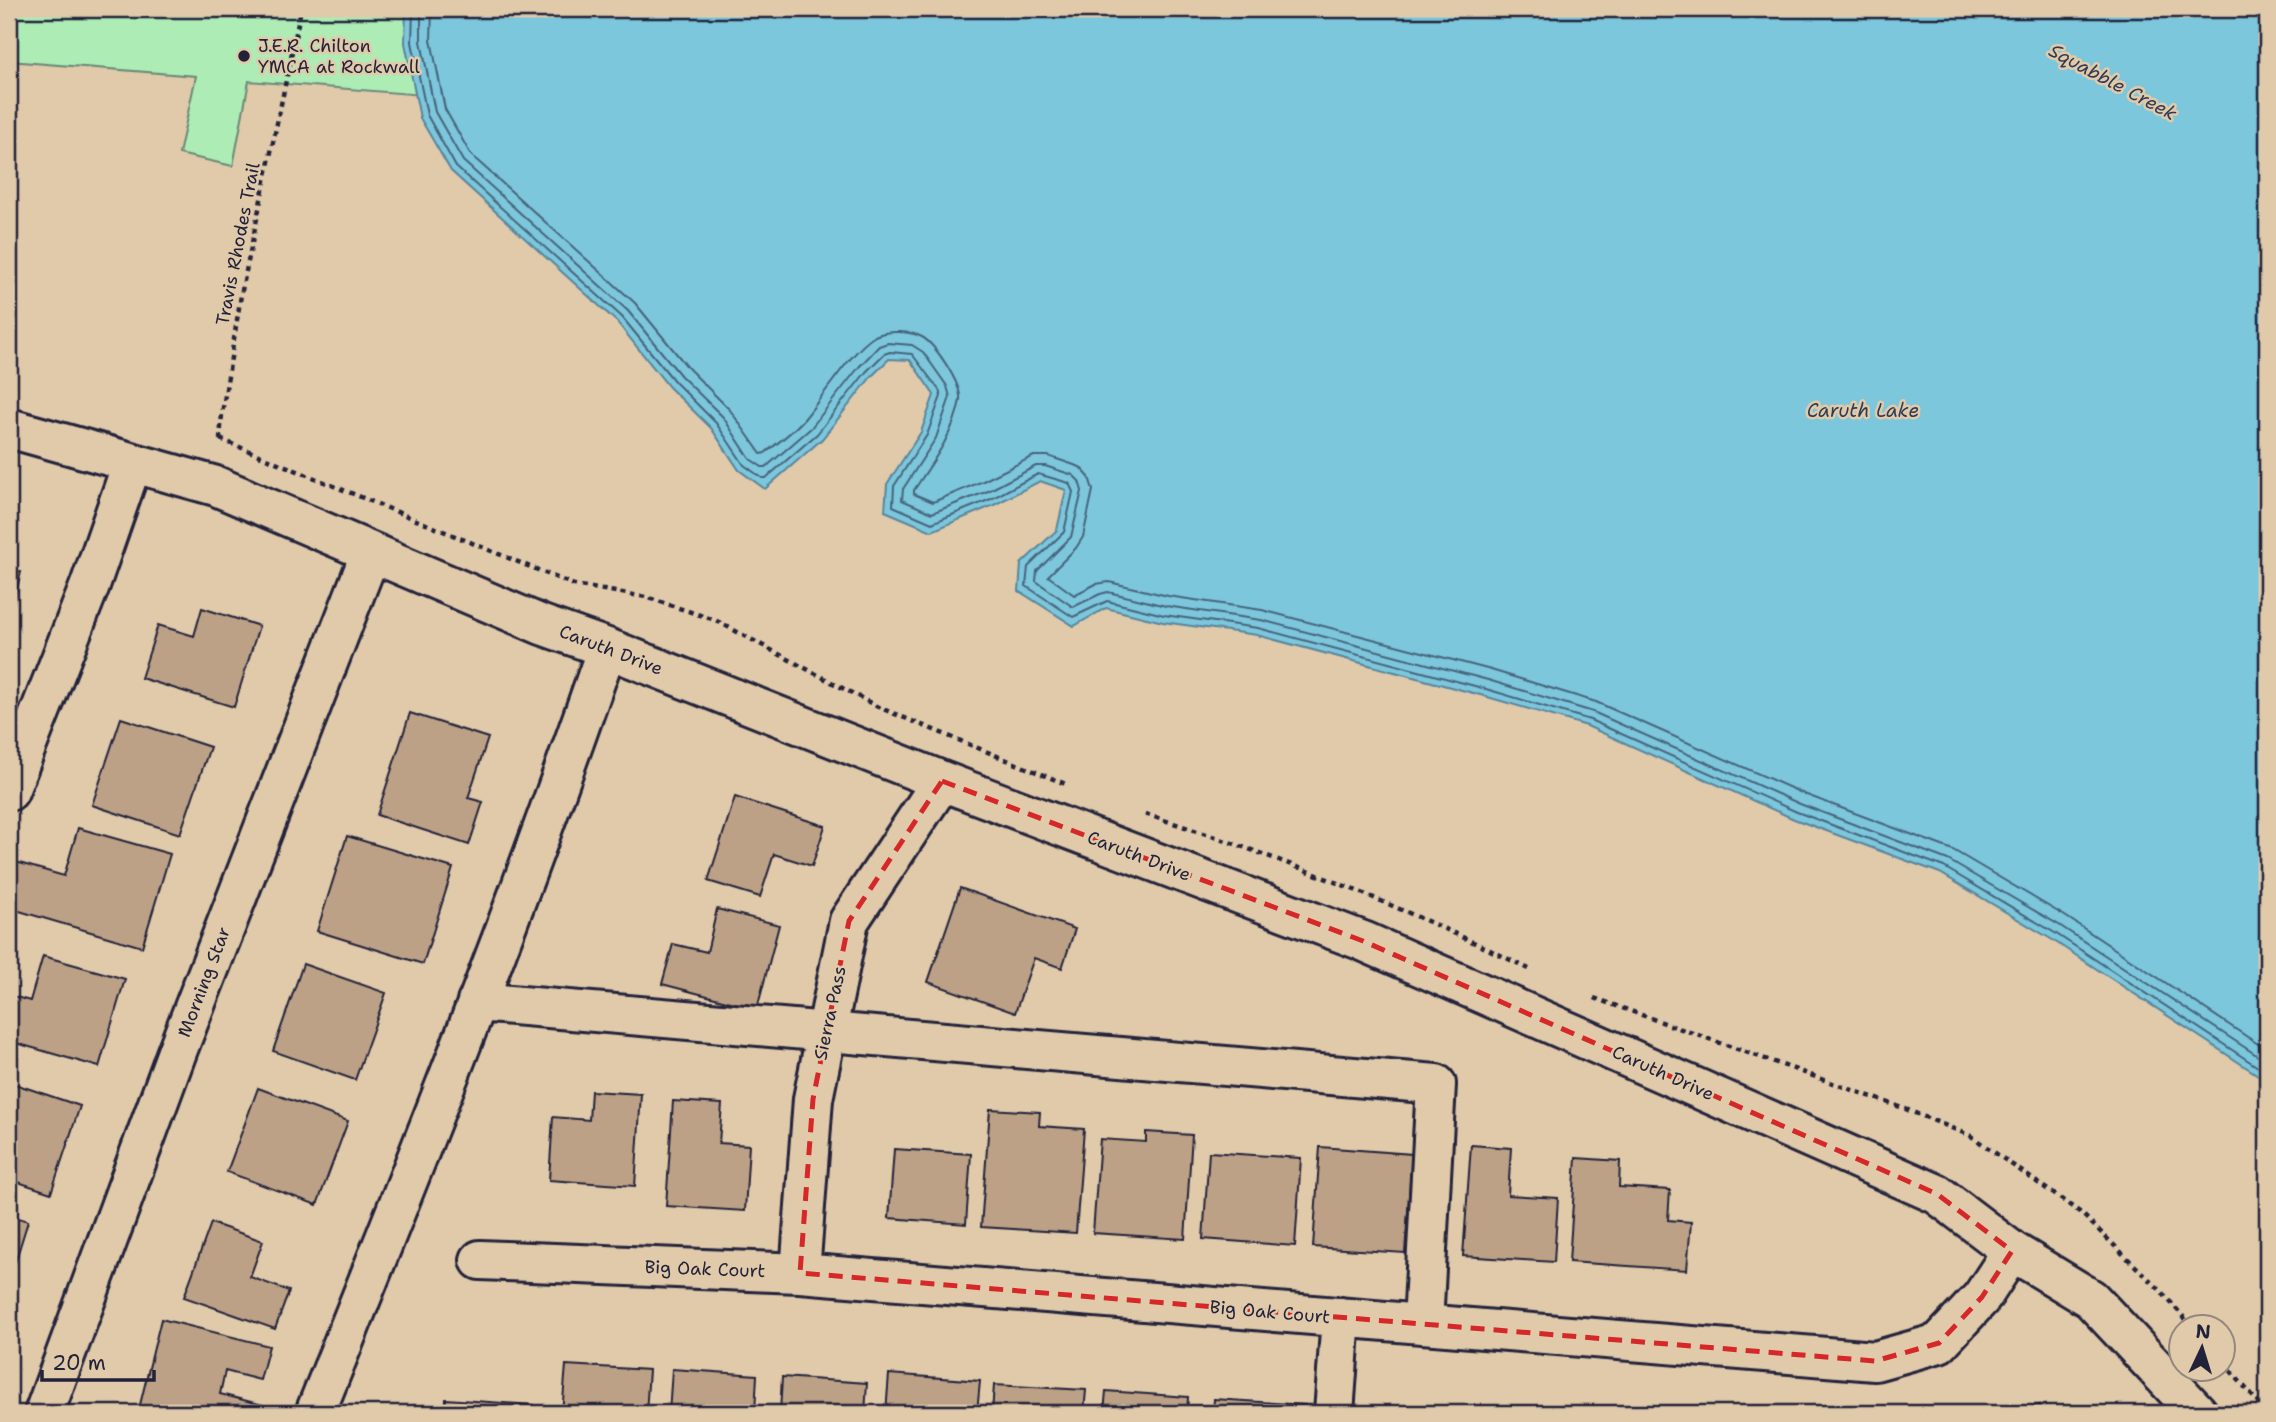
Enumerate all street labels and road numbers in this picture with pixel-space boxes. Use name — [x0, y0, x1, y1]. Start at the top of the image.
street label: Travis Rhodes Trail — [210, 160, 266, 328]
street label: Caruth Drive — [556, 619, 666, 681]
street label: Caruth Drive — [1084, 825, 1194, 887]
street label: Morning Star — [172, 923, 236, 1041]
street label: Sierra Pass — [808, 964, 852, 1062]
street label: Caruth Drive — [1608, 1040, 1718, 1106]
street label: Big Oak Court — [644, 1255, 766, 1283]
street label: Big Oak Court — [1209, 1295, 1331, 1329]

